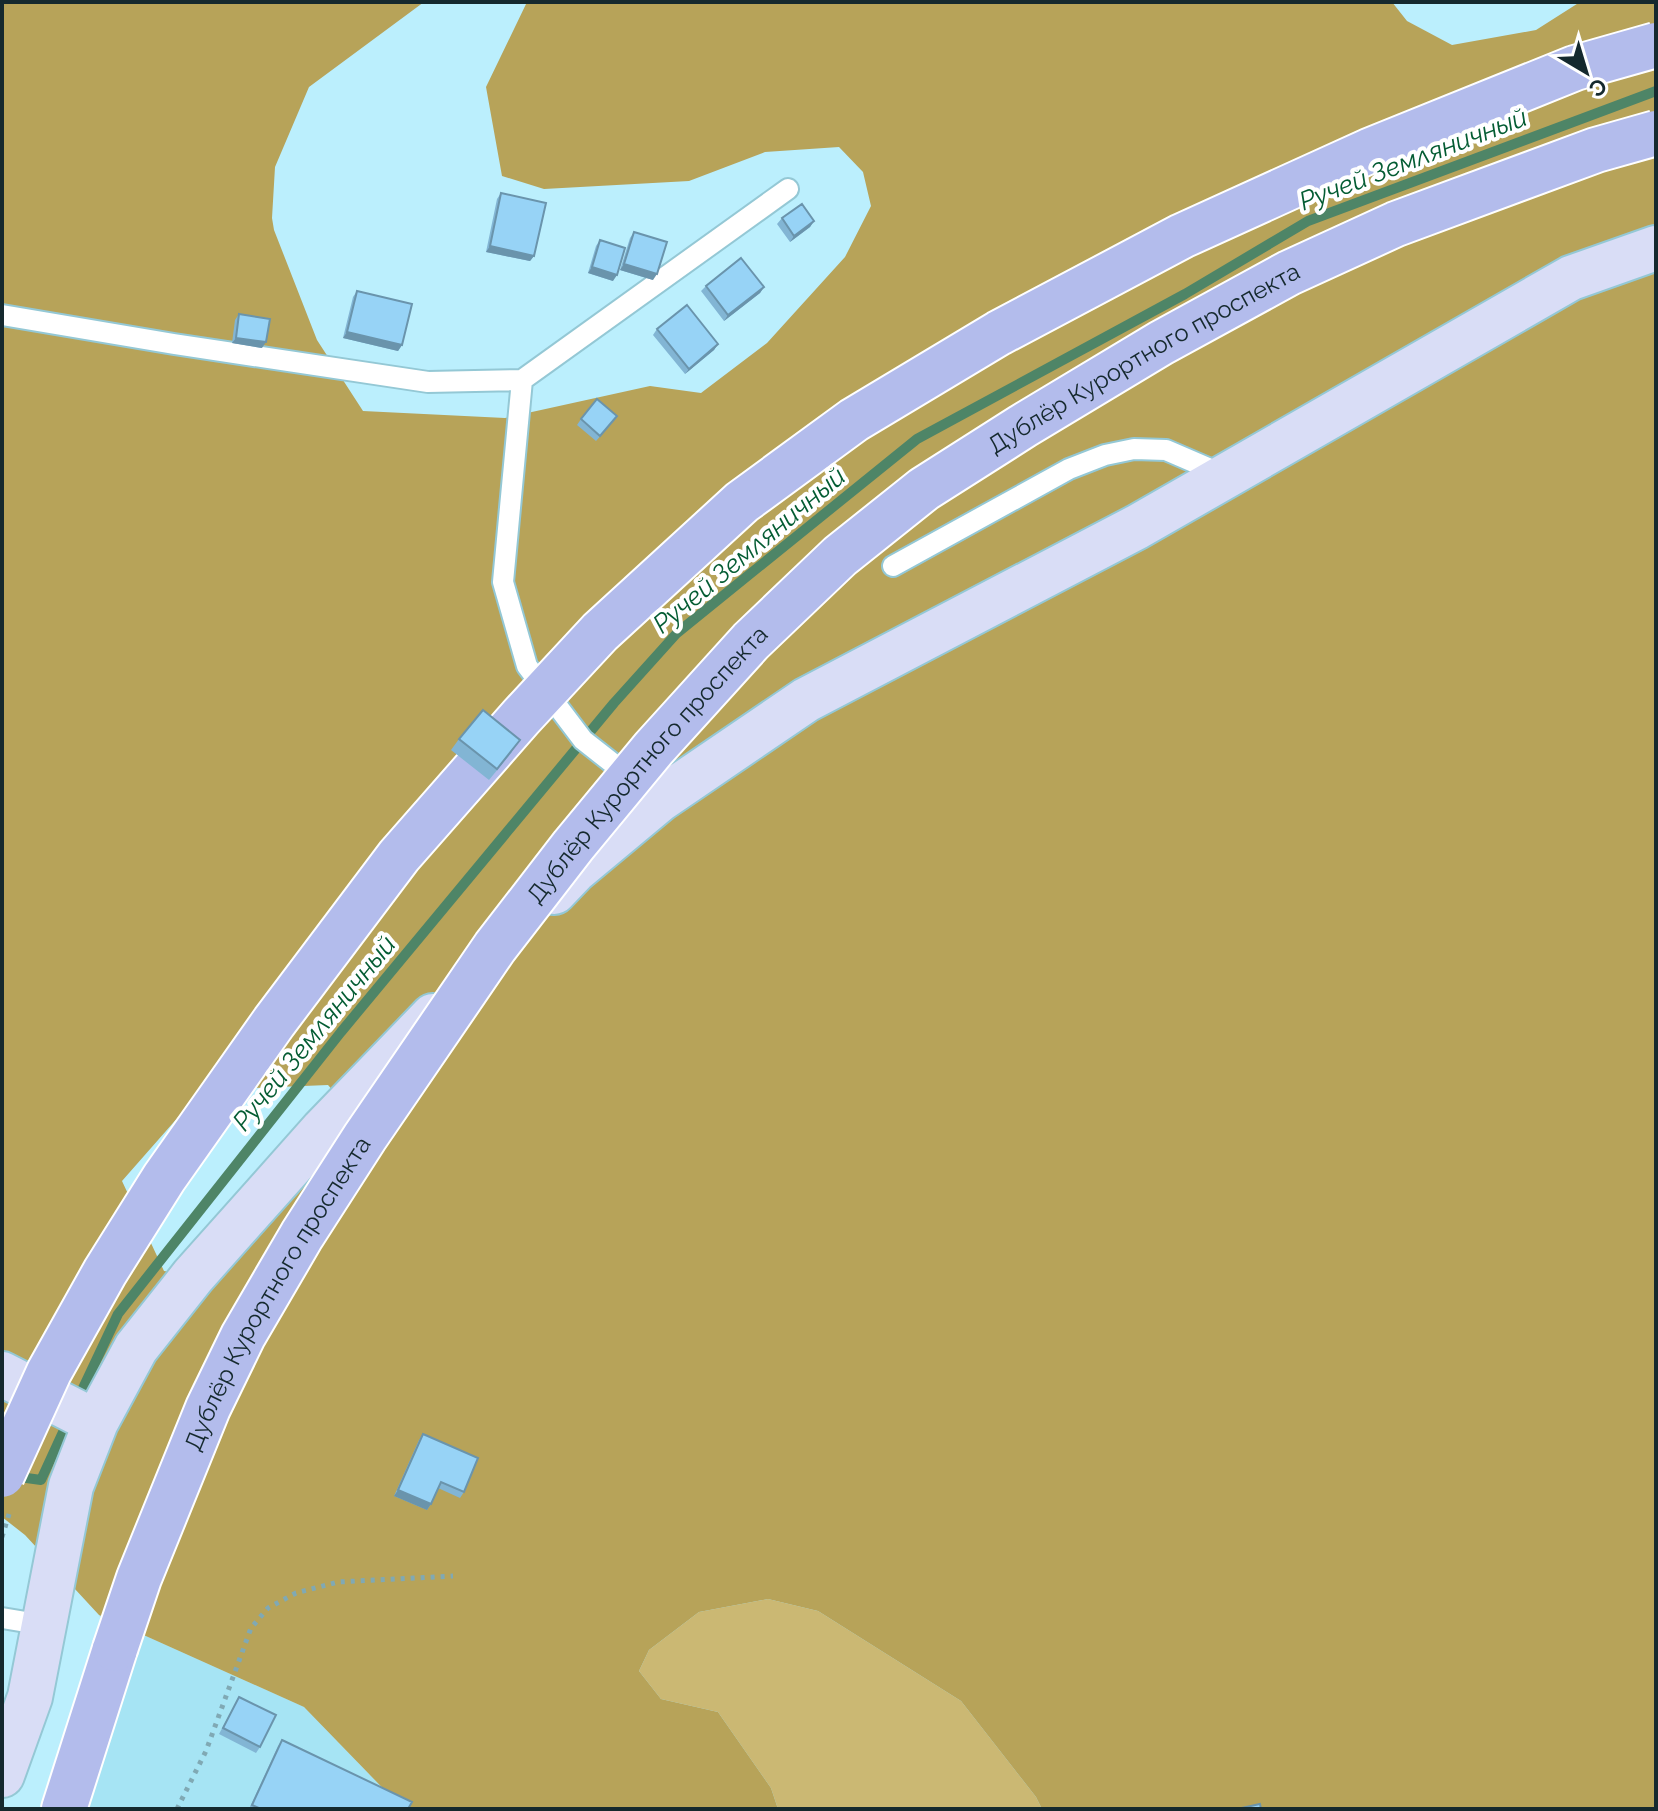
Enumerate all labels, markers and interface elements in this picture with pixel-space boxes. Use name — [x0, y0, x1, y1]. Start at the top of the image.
north arrow — [1546, 32, 1626, 112]
text: С — [1584, 73, 1612, 103]
water label: Ручей Земляничный — [1295, 102, 1531, 216]
street label: Дублёр Курортного проспекта — [982, 256, 1304, 459]
water label: Ручей Земляничный — [647, 461, 851, 639]
street label: Дублёр Курортного проспекта — [520, 619, 773, 909]
water label: Ручей Земляничный — [226, 929, 402, 1136]
street label: Дублёр Курортного проспекта — [178, 1131, 376, 1455]

